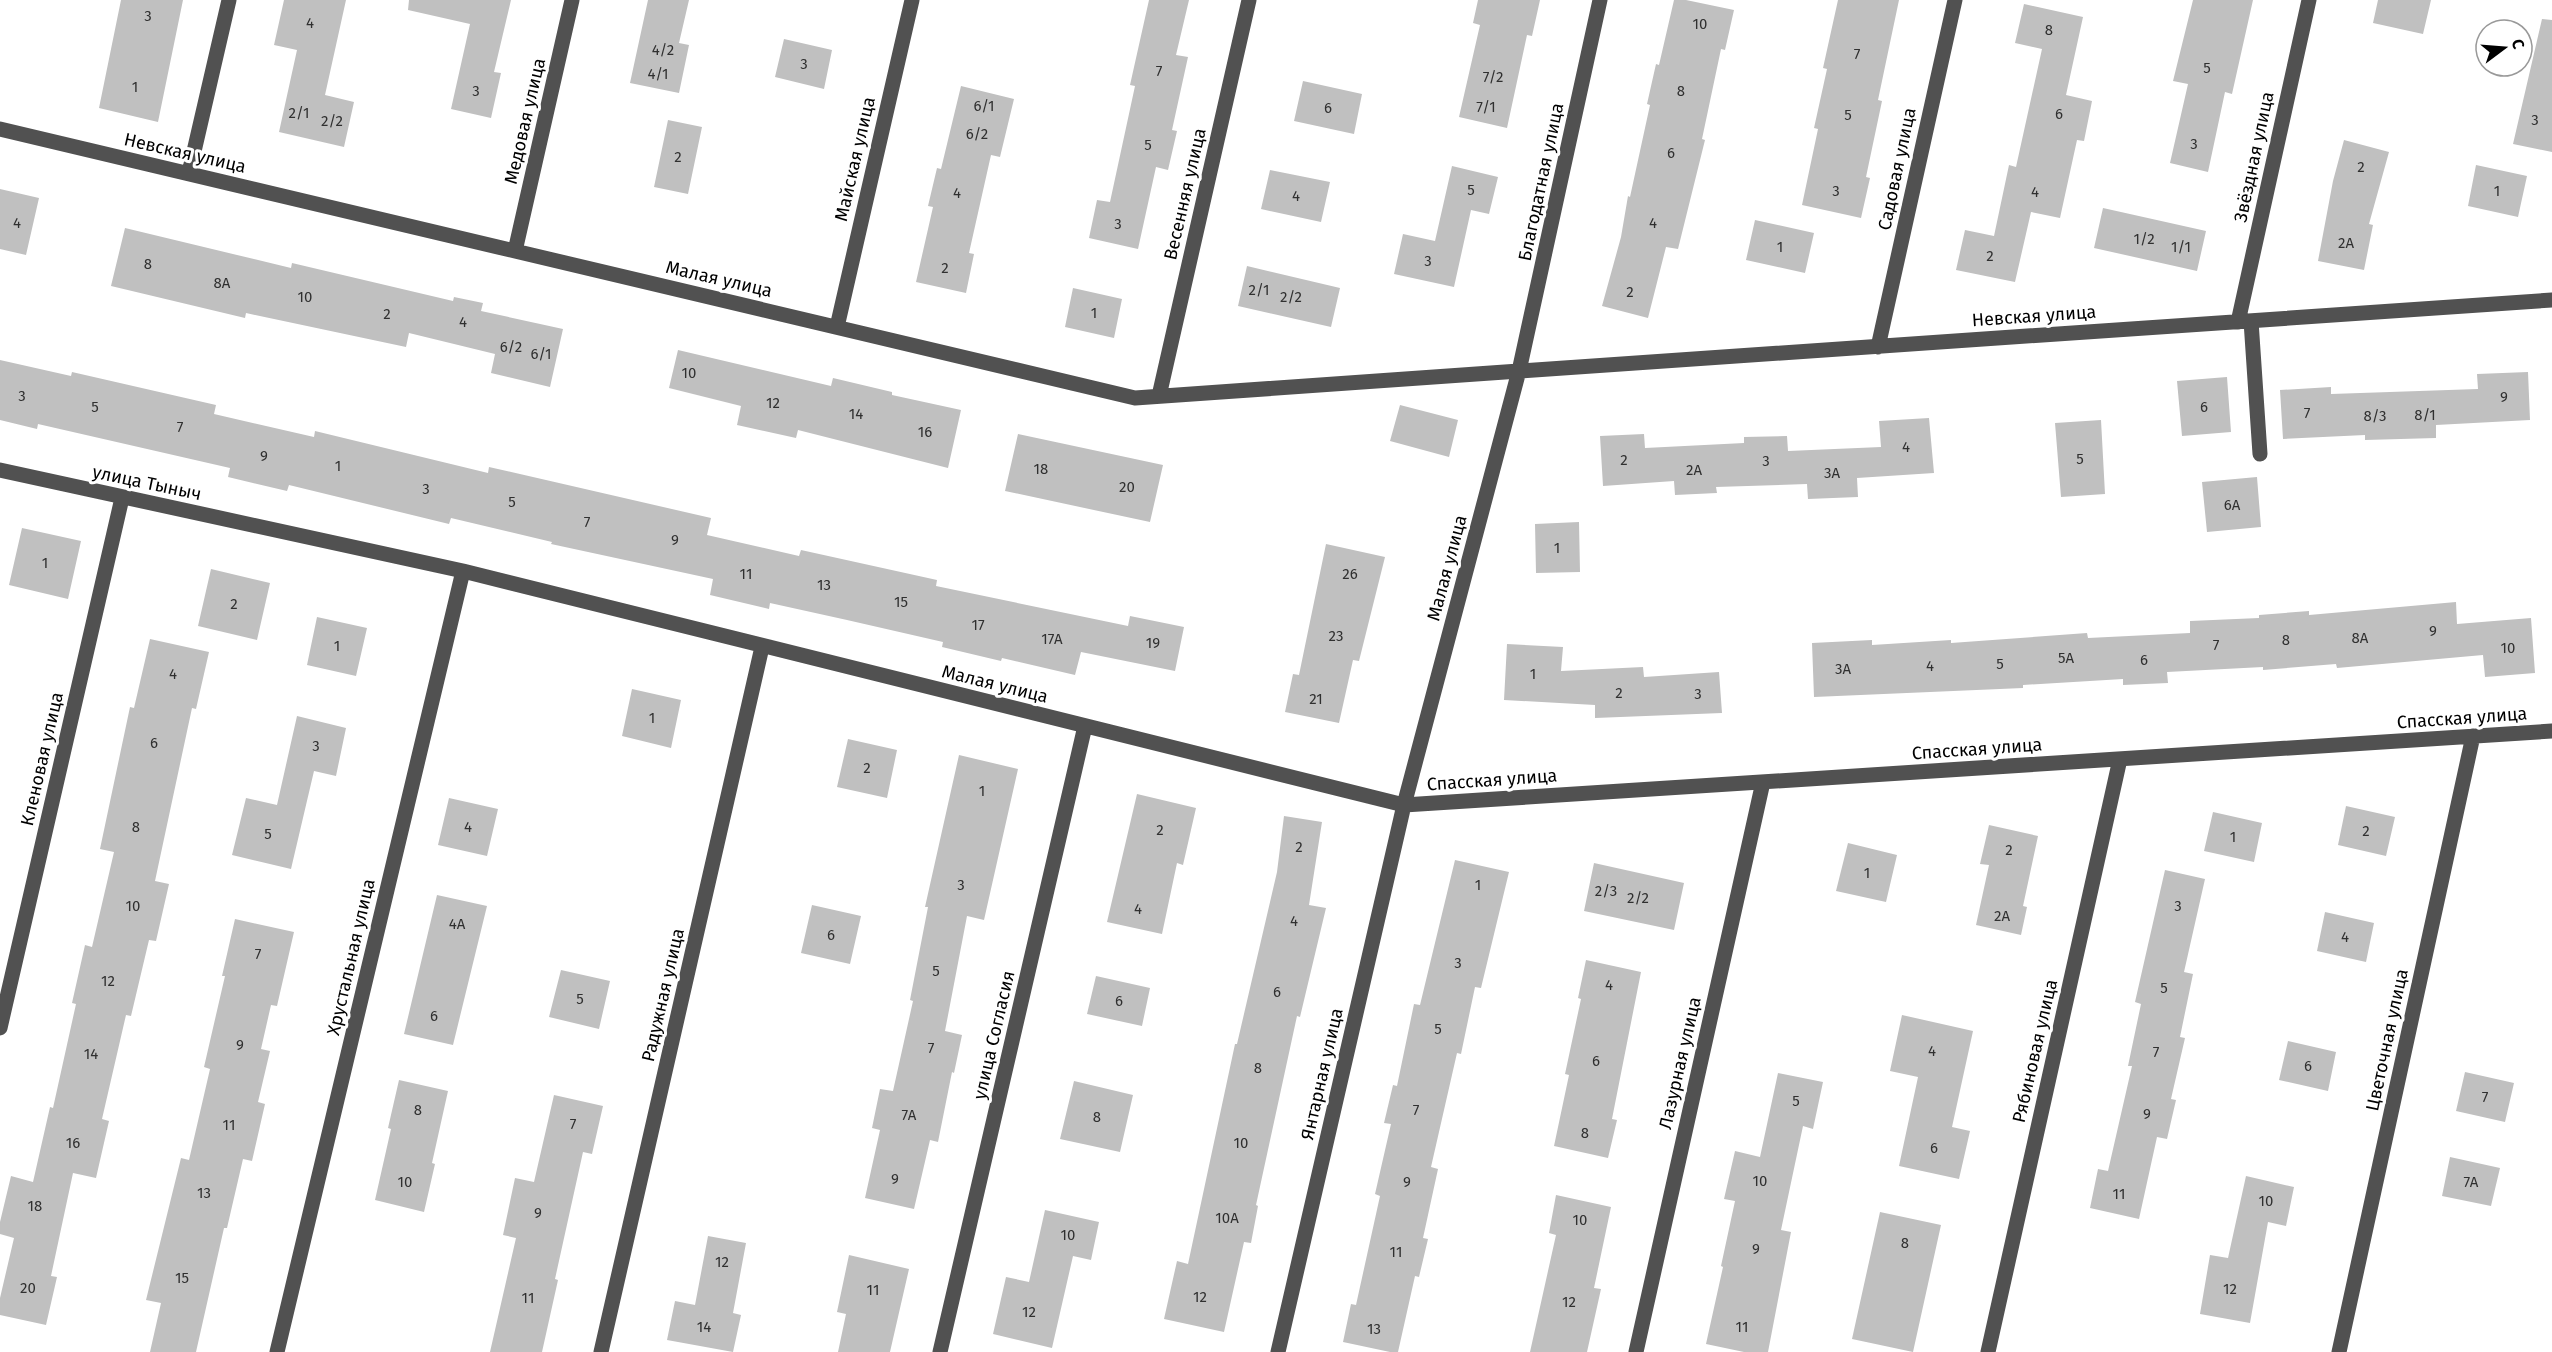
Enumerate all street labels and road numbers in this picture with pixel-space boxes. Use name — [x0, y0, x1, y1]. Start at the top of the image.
street label: Медовая улица — [500, 56, 550, 186]
street label: Звёздная улица — [2229, 90, 2279, 224]
street label: Майская улица — [830, 95, 880, 223]
street label: Благодатная улица — [1514, 101, 1568, 263]
street label: Садовая улица — [1873, 106, 1921, 232]
street label: Весенняя улица — [1159, 126, 1211, 262]
street label: Невская улица — [122, 128, 248, 178]
street label: Малая улица — [664, 256, 774, 302]
street label: Невская улица — [1971, 301, 2097, 331]
street label: улица Тыныч — [91, 461, 203, 505]
street label: Малая улица — [1422, 513, 1472, 623]
street label: Малая улица — [940, 660, 1050, 708]
street label: Кленовая улица — [16, 690, 68, 828]
street label: Спасская улица — [2396, 702, 2528, 734]
street label: Спасская улица — [1911, 733, 2043, 765]
street label: Спасская улица — [1426, 764, 1558, 796]
street label: Хрустальная улица — [322, 877, 380, 1037]
street label: Радужная улица — [637, 926, 689, 1064]
street label: Цветочная улица — [2361, 967, 2413, 1113]
street label: улица Согласия — [968, 968, 1020, 1102]
street label: Рябиновая улица — [2008, 977, 2062, 1125]
street label: Лазурная улица — [1654, 995, 1706, 1131]
street label: Янтарная улица — [1296, 1006, 1348, 1142]

